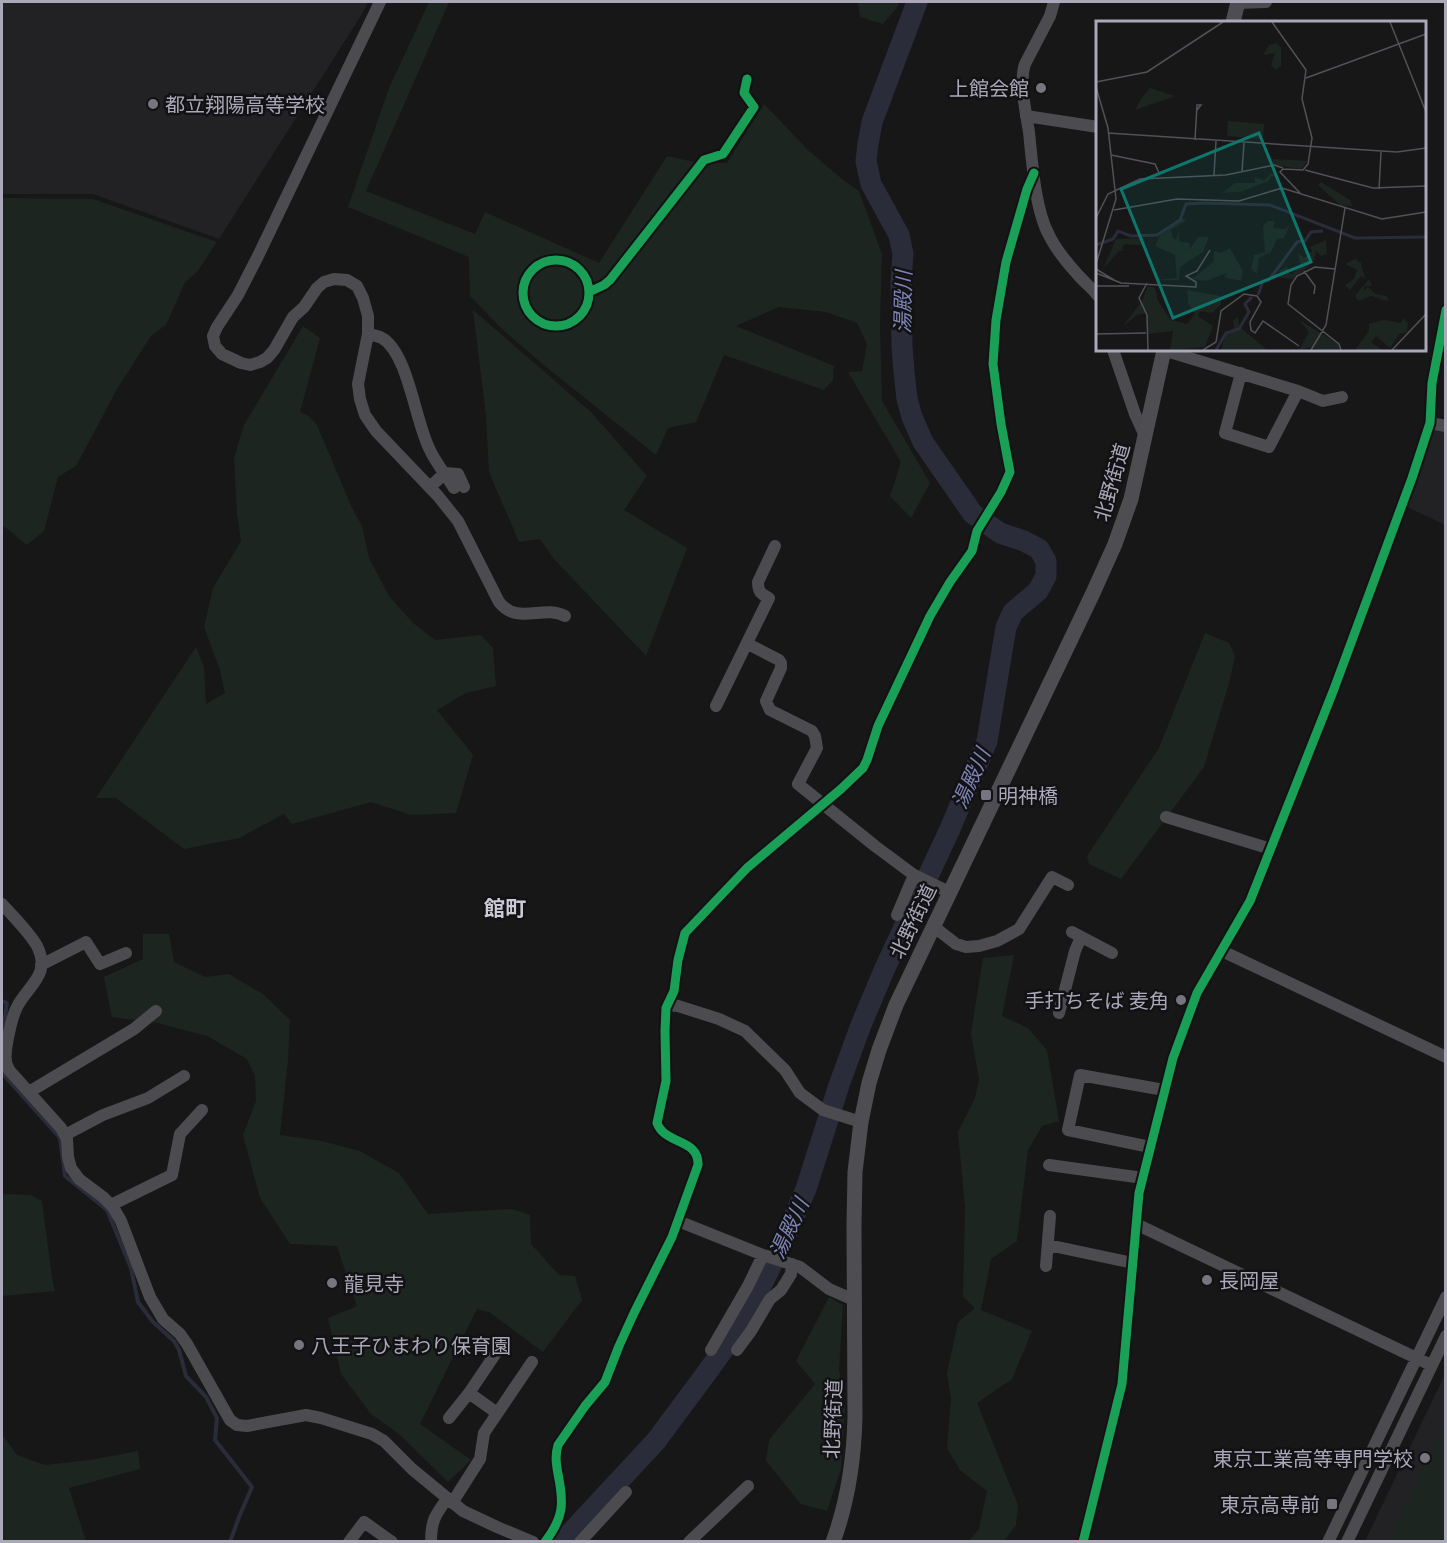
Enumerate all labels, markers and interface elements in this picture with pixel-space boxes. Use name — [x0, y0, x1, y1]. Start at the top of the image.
inset map — [1096, 21, 1426, 351]
place label: 上館会館 — [949, 76, 1029, 100]
marker: 上館会館 — [1034, 81, 1048, 95]
place label: 都立翔陽高等学校 — [165, 92, 325, 116]
marker: 都立翔陽高等学校 — [146, 97, 160, 111]
water label: 湯殿川 — [889, 268, 915, 334]
street label: 北野街道 — [1088, 440, 1134, 524]
water label: 湯殿川 — [946, 742, 995, 812]
place label: 明神橋 — [998, 783, 1058, 807]
marker: 明神橋 — [979, 788, 993, 802]
street label: 北野街道 — [884, 880, 940, 962]
district label: 館町 — [484, 895, 526, 920]
place label: 手打ちそば 麦角 — [1025, 988, 1169, 1012]
marker: 手打ちそば 麦角 — [1174, 993, 1188, 1007]
water label: 湯殿川 — [763, 1192, 813, 1262]
place label: 長岡屋 — [1219, 1268, 1279, 1292]
place label: 龍見寺 — [344, 1271, 404, 1295]
marker: 長岡屋 — [1200, 1273, 1214, 1287]
marker: 龍見寺 — [325, 1276, 339, 1290]
place label: 八王子ひまわり保育園 — [311, 1333, 511, 1357]
marker: 八王子ひまわり保育園 — [292, 1338, 306, 1352]
street label: 北野街道 — [819, 1379, 845, 1459]
place label: 東京工業高等専門学校 — [1213, 1446, 1413, 1470]
marker: 東京工業高等専門学校 — [1418, 1451, 1432, 1465]
place label: 東京高専前 — [1220, 1492, 1320, 1516]
marker: 東京高専前 — [1325, 1497, 1339, 1511]

